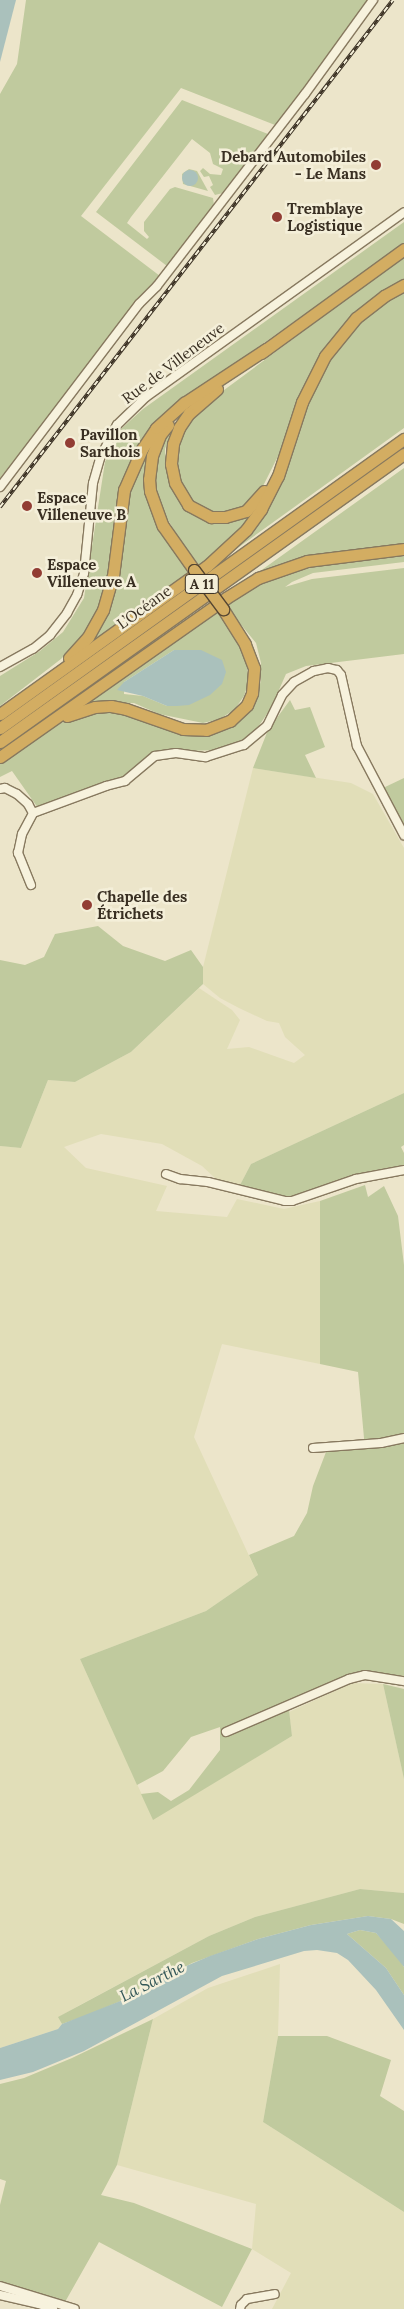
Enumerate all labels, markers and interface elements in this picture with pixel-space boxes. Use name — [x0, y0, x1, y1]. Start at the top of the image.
place label: Debard Automobiles - Le Mans — [221, 147, 366, 182]
marker: Debard Automobiles - Le Mans — [370, 159, 382, 171]
place label: Tremblaye Logistique — [287, 199, 363, 234]
marker: Tremblaye Logistique — [271, 211, 283, 223]
street label: Rue de Villeneuve — [118, 319, 228, 407]
place label: Pavillon Sarthois — [80, 425, 140, 460]
marker: Pavillon Sarthois — [64, 437, 76, 449]
place label: Espace Villeneuve B — [37, 488, 126, 523]
marker: Espace Villeneuve B — [21, 500, 33, 512]
place label: Espace Villeneuve A — [47, 555, 136, 590]
marker: Espace Villeneuve A — [31, 567, 43, 579]
road number: A 11 — [184, 572, 220, 596]
street label: L’Océane — [113, 581, 175, 633]
place label: Chapelle des Étrichets — [97, 887, 187, 922]
marker: Chapelle des Étrichets — [81, 899, 93, 911]
water label: La Sarthe — [116, 1957, 188, 2005]

